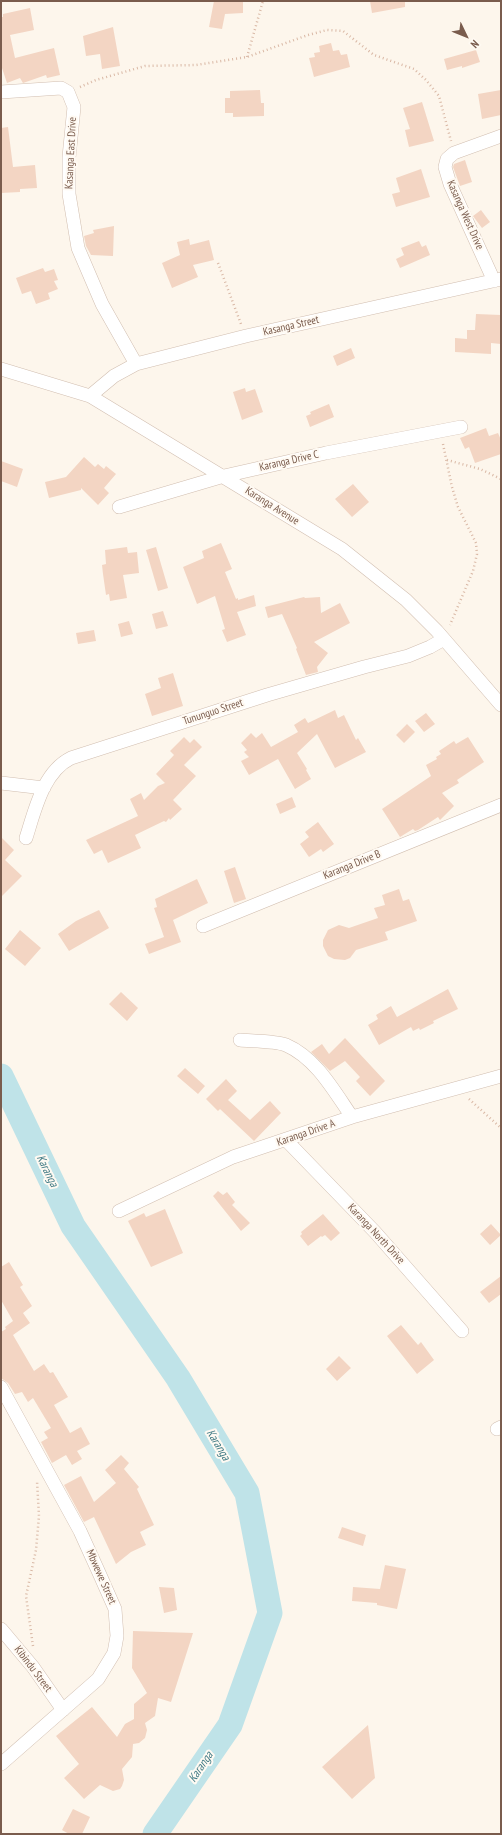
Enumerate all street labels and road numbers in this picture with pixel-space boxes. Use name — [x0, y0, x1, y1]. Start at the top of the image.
street label: Kasanga East Drive — [63, 117, 79, 189]
street label: Kasanga West Drive — [444, 178, 486, 252]
street label: Kasanga Street — [262, 313, 320, 339]
street label: Karanga Drive C — [258, 448, 320, 474]
street label: Karanga Avenue — [243, 484, 301, 528]
street label: Tununguo Street — [181, 696, 245, 728]
street label: Karanga Drive B — [321, 847, 383, 883]
street label: Karanga Drive A — [275, 1117, 337, 1149]
street label: Karanga North Drive — [345, 1201, 407, 1267]
street label: Mbwewe Street — [83, 1548, 119, 1606]
street label: Kibindu Street — [11, 1643, 55, 1695]

